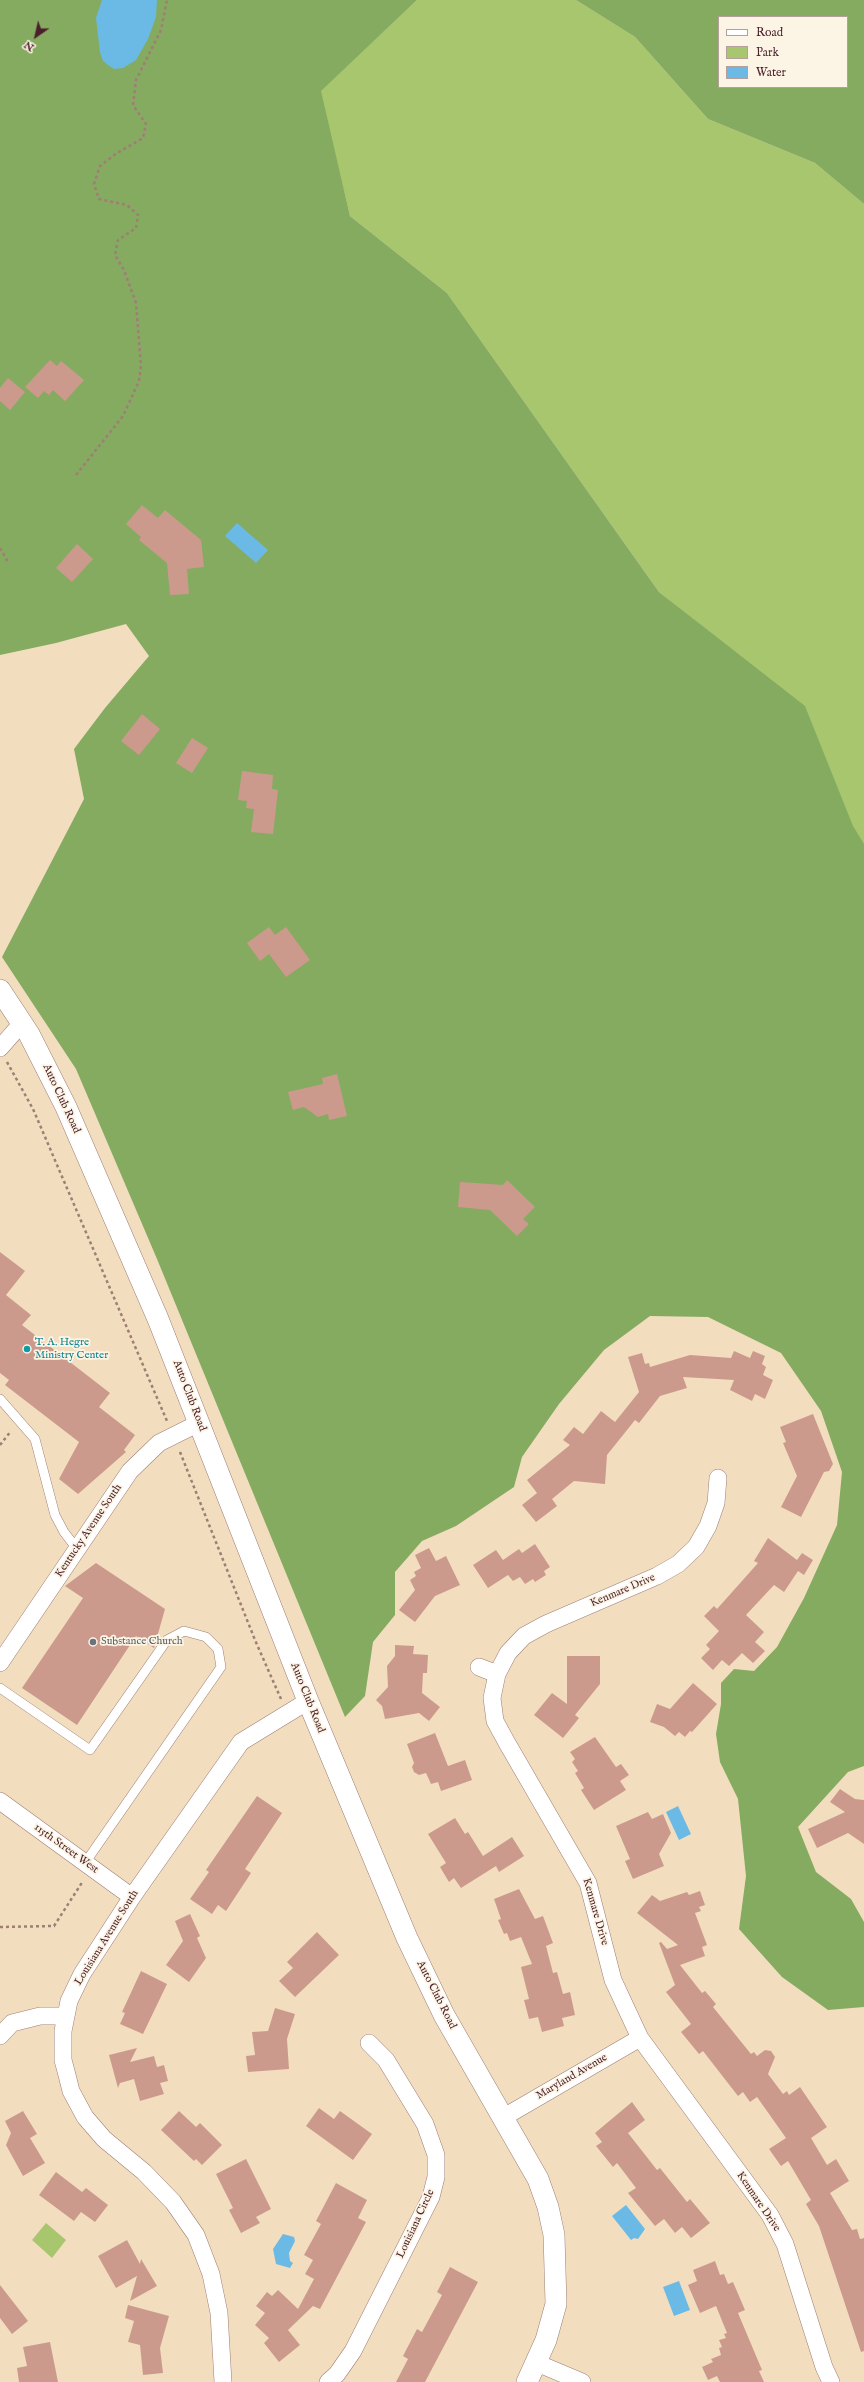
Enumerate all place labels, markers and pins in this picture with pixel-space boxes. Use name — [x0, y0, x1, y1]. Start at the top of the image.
place label: T. A. Hegre Ministry Center — [35, 1336, 108, 1362]
marker: T. A. Hegre Ministry Center — [22, 1344, 32, 1354]
place label: Substance Church — [101, 1635, 183, 1649]
marker: Substance Church — [88, 1637, 98, 1647]

